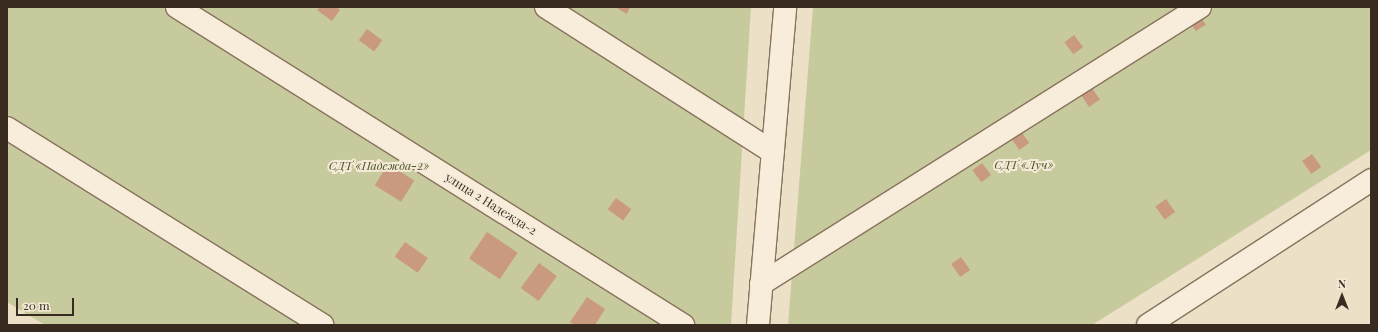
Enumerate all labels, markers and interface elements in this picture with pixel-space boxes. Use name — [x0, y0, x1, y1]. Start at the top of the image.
park label: СДТ «Луч» — [994, 158, 1054, 172]
park label: СДТ «Надежда-2» — [329, 159, 429, 173]
street label: улица 2 Надежда-2 — [443, 170, 539, 238]
north arrow — [1322, 276, 1362, 316]
text: N — [1338, 276, 1346, 291]
scale bar — [18, 290, 76, 316]
text: 20 m — [23, 297, 50, 313]

